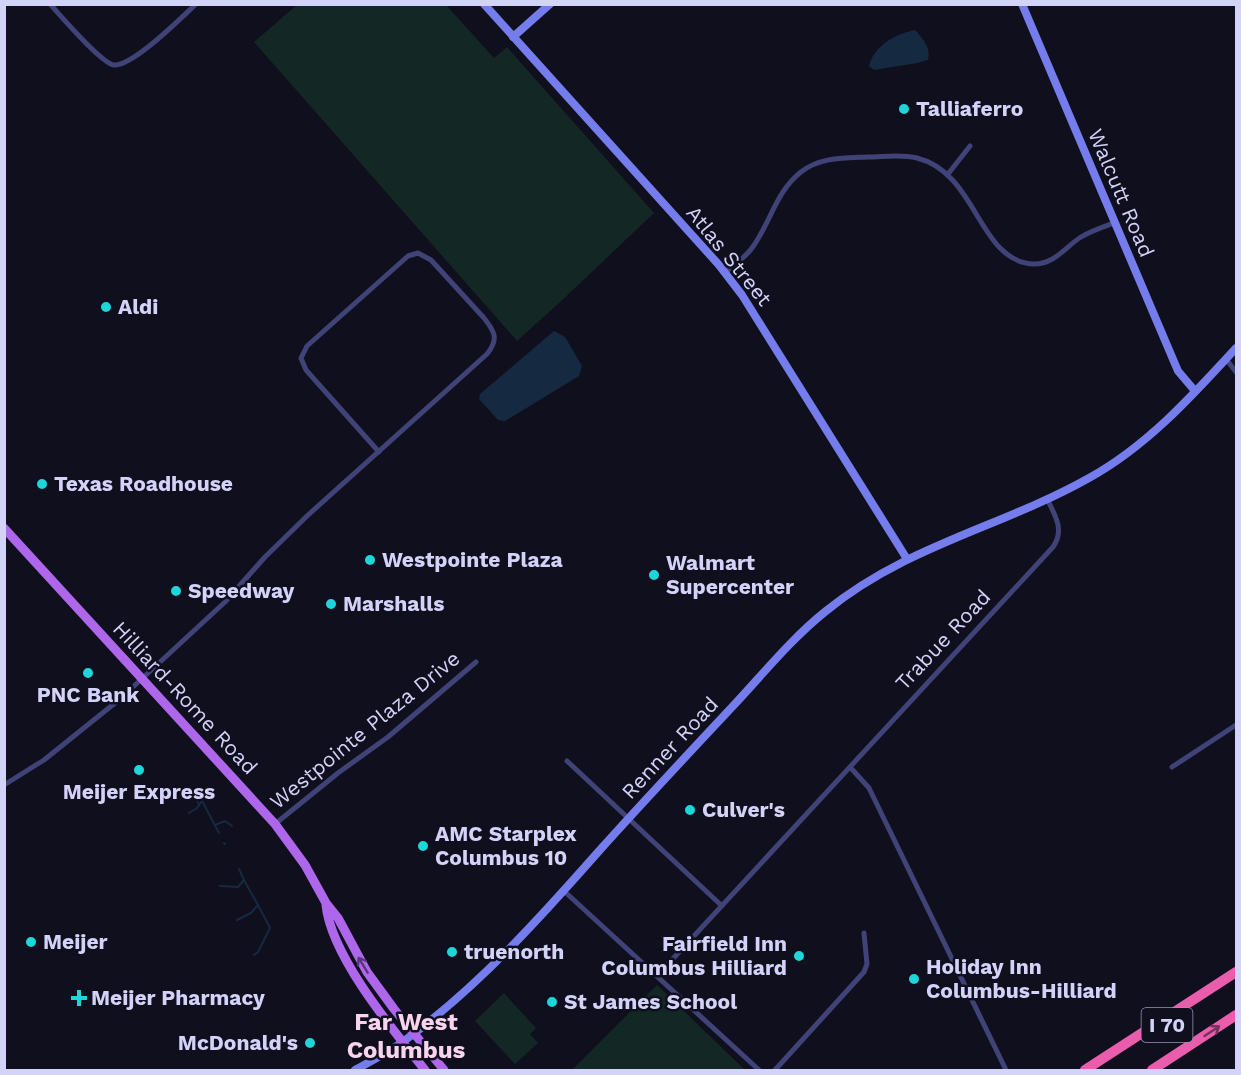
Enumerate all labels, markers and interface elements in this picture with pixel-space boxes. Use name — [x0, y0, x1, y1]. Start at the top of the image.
place label: Talliaferro — [916, 96, 1023, 121]
marker: Talliaferro — [897, 102, 911, 116]
street label: Walcutt Road — [1083, 125, 1160, 261]
street label: Atlas Street — [681, 201, 778, 311]
place label: Aldi — [118, 294, 158, 319]
marker: Aldi — [99, 300, 113, 314]
place label: Texas Roadhouse — [54, 471, 233, 496]
marker: Texas Roadhouse — [35, 477, 49, 491]
place label: Westpointe Plaza — [382, 547, 564, 572]
place label: Walmart Supercenter — [666, 550, 794, 599]
marker: Westpointe Plaza — [363, 553, 377, 567]
marker: Walmart Supercenter — [647, 568, 661, 582]
place label: Speedway — [188, 578, 294, 603]
marker: Speedway — [169, 584, 183, 598]
street label: Trabue Road — [890, 584, 995, 695]
place label: Marshalls — [343, 591, 444, 616]
marker: Marshalls — [324, 597, 338, 611]
street label: Hilliard-Rome Road — [108, 616, 263, 779]
street label: Westpointe Plaza Drive — [265, 645, 465, 814]
marker: PNC Bank — [81, 666, 95, 680]
place label: PNC Bank — [37, 682, 140, 707]
street label: Renner Road — [616, 691, 723, 804]
marker: Meijer Express — [132, 763, 146, 777]
place label: Meijer Express — [63, 779, 215, 804]
place label: Culver's — [702, 797, 785, 822]
marker: Culver's — [683, 803, 697, 817]
place label: AMC Starplex Columbus 10 — [435, 821, 577, 870]
marker: AMC Starplex Columbus 10 — [416, 839, 430, 853]
place label: Meijer — [43, 929, 108, 954]
place label: Fairfield Inn Columbus Hilliard — [601, 931, 787, 980]
marker: Meijer — [24, 935, 38, 949]
place label: truenorth — [464, 939, 564, 964]
marker: truenorth — [445, 945, 459, 959]
marker: Fairfield Inn Columbus Hilliard — [792, 949, 806, 963]
place label: Holiday Inn Columbus-Hilliard — [926, 954, 1117, 1003]
one-way arrow — [357, 957, 369, 974]
marker: Holiday Inn Columbus-Hilliard — [907, 972, 921, 986]
place label: Meijer Pharmacy — [91, 985, 265, 1010]
place label: St James School — [564, 989, 737, 1014]
marker: Meijer Pharmacy — [72, 991, 86, 1005]
marker: St James School — [545, 995, 559, 1009]
district label: Far West Columbus — [347, 1008, 466, 1064]
road number: I 70 — [1142, 1008, 1192, 1042]
one-way arrow — [1203, 1025, 1220, 1038]
place label: McDonald's — [178, 1030, 298, 1055]
marker: McDonald's — [303, 1036, 317, 1050]

